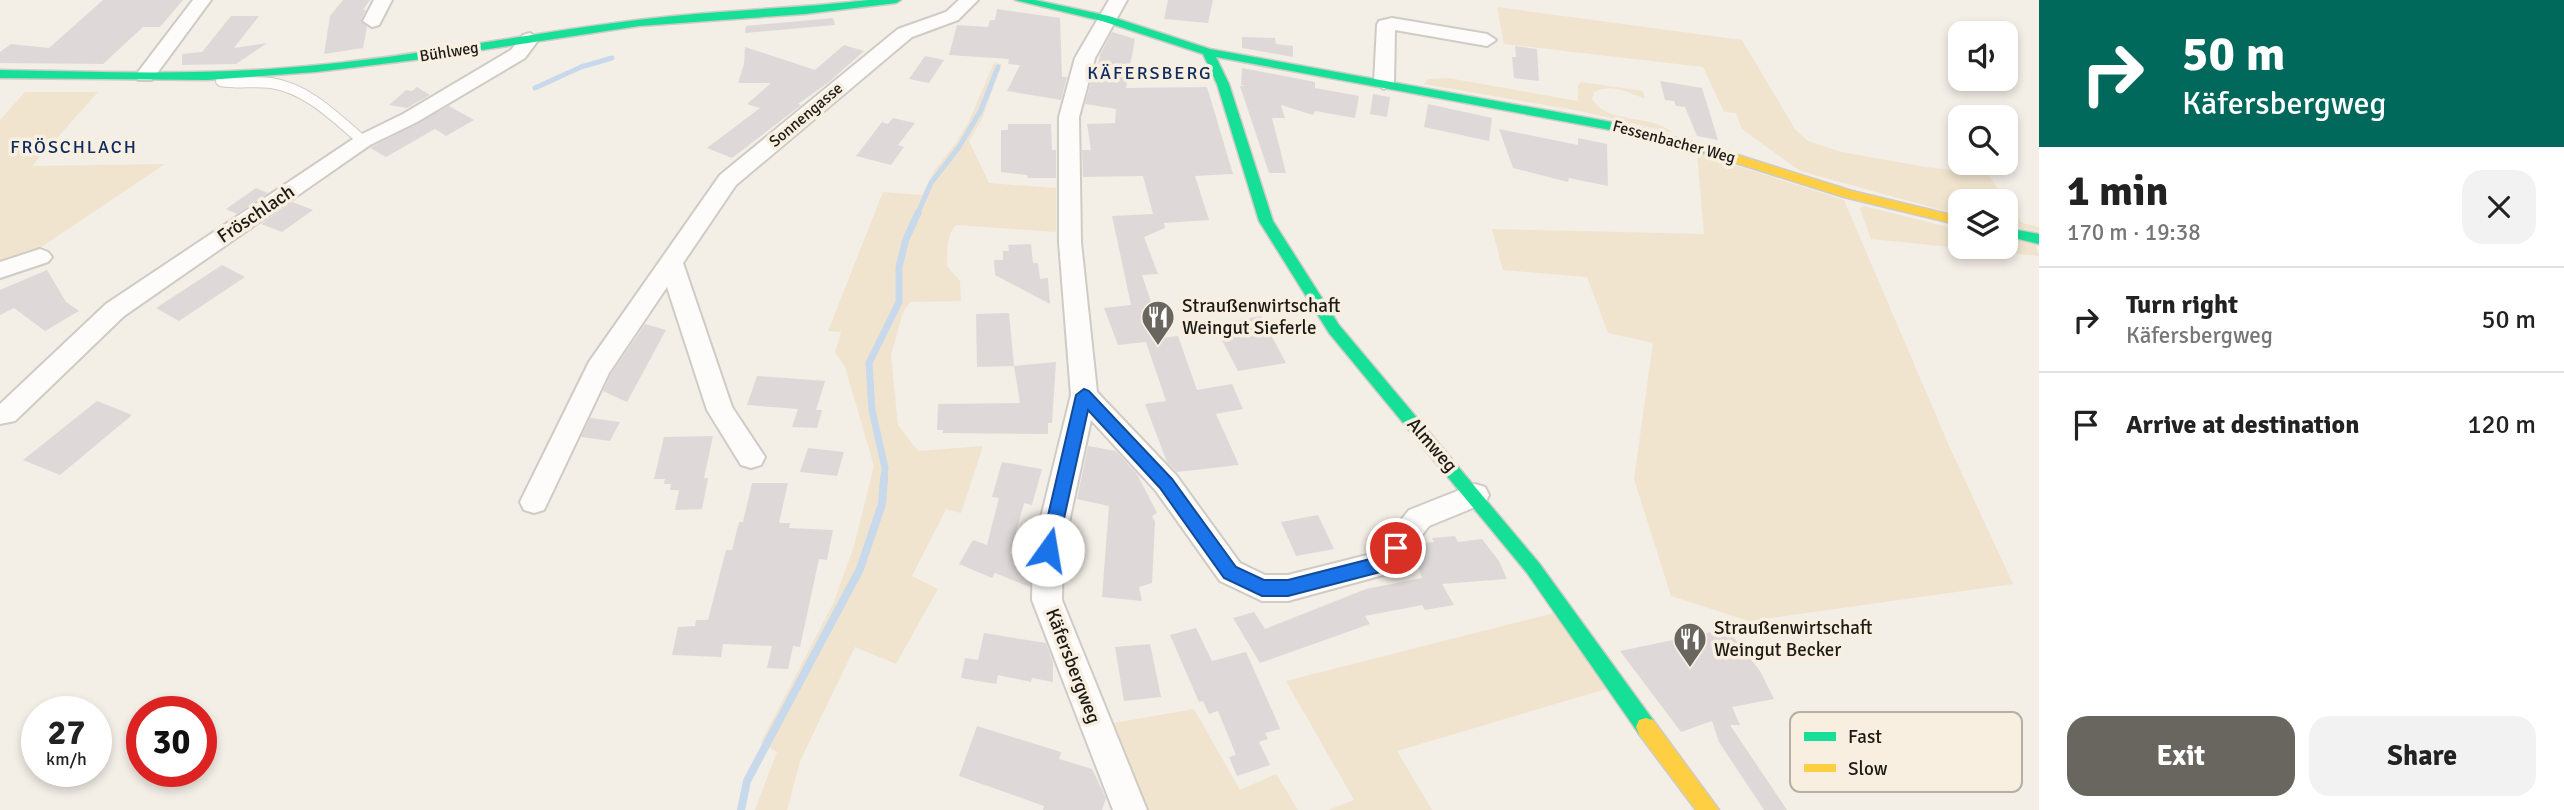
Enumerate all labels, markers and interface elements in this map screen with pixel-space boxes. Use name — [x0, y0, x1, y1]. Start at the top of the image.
map controls — [1948, 21, 2018, 259]
button: sound — [1948, 21, 2018, 91]
text: 50 m — [2182, 24, 2285, 84]
icon: right — [2067, 28, 2158, 119]
street label: Bühlweg — [418, 37, 480, 67]
district label: KÄFERSBERG — [1087, 62, 1213, 84]
street label: Sonnengasse — [765, 78, 847, 152]
text: Käfersbergweg — [2182, 84, 2386, 123]
button: search — [1948, 105, 2018, 175]
street label: Fessenbacher Weg — [1610, 116, 1738, 168]
district label: FRÖSCHLACH — [10, 136, 138, 158]
text: 1 min — [2067, 166, 2168, 217]
button: close — [2462, 170, 2536, 244]
street label: Fröschlach — [213, 179, 299, 249]
button: layers — [1948, 189, 2018, 259]
text: 170 m · 19:38 — [2067, 218, 2201, 247]
text: Turn right — [2126, 289, 2238, 321]
place label: Straußenwirtschaft Weingut Sieferle — [1182, 294, 1340, 340]
restaurant icon: Straußenwirtschaft Weingut Sieferle — [1139, 298, 1177, 347]
icon: right — [2067, 301, 2105, 339]
text: 50 m — [2481, 304, 2536, 336]
text: Käfersbergweg — [2126, 321, 2273, 350]
icon: arrive — [2067, 406, 2105, 444]
text: Arrive at destination — [2126, 409, 2359, 441]
text: 120 m — [2467, 409, 2536, 441]
street label: Almweg — [1402, 413, 1462, 477]
position arrow — [1011, 513, 1085, 587]
pin — [1366, 518, 1426, 578]
icon: arrive — [1377, 529, 1415, 567]
street label: Käfersbergweg — [1040, 605, 1106, 727]
place label: Straußenwirtschaft Weingut Becker — [1714, 616, 1872, 662]
restaurant icon: Straußenwirtschaft Weingut Becker — [1671, 620, 1709, 669]
speed limit sign: 30 — [126, 696, 217, 787]
text: 27 — [48, 711, 85, 754]
legend — [1790, 712, 2022, 792]
button: Exit — [2067, 716, 2295, 796]
button: Share — [2309, 716, 2536, 796]
text: Fast — [1848, 725, 1882, 749]
text: km/h — [46, 748, 87, 770]
text: Slow — [1848, 757, 1888, 781]

